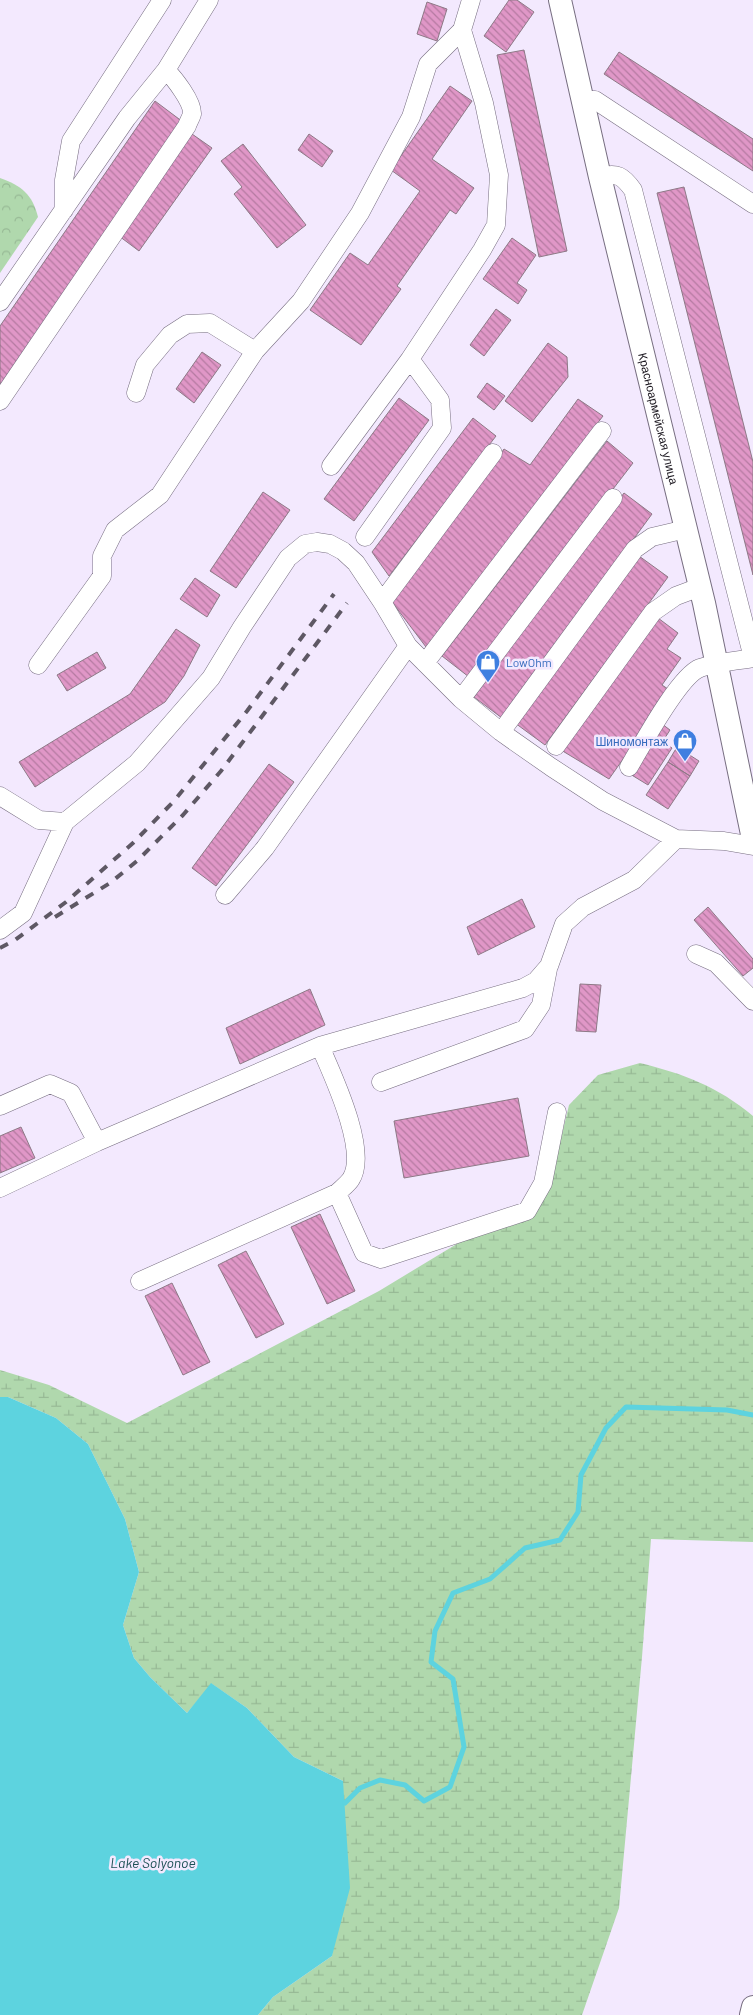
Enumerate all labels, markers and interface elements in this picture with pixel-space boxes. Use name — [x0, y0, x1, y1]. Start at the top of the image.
street label: Красноармейская улица — [636, 351, 682, 486]
shop icon: LowOhm — [475, 649, 501, 683]
place label: LowOhm — [506, 655, 552, 669]
shop icon: Шиномонтаж — [672, 728, 698, 762]
place label: Шиномонтаж — [595, 734, 668, 748]
water label: Lake Solyonoe — [110, 1854, 196, 1871]

